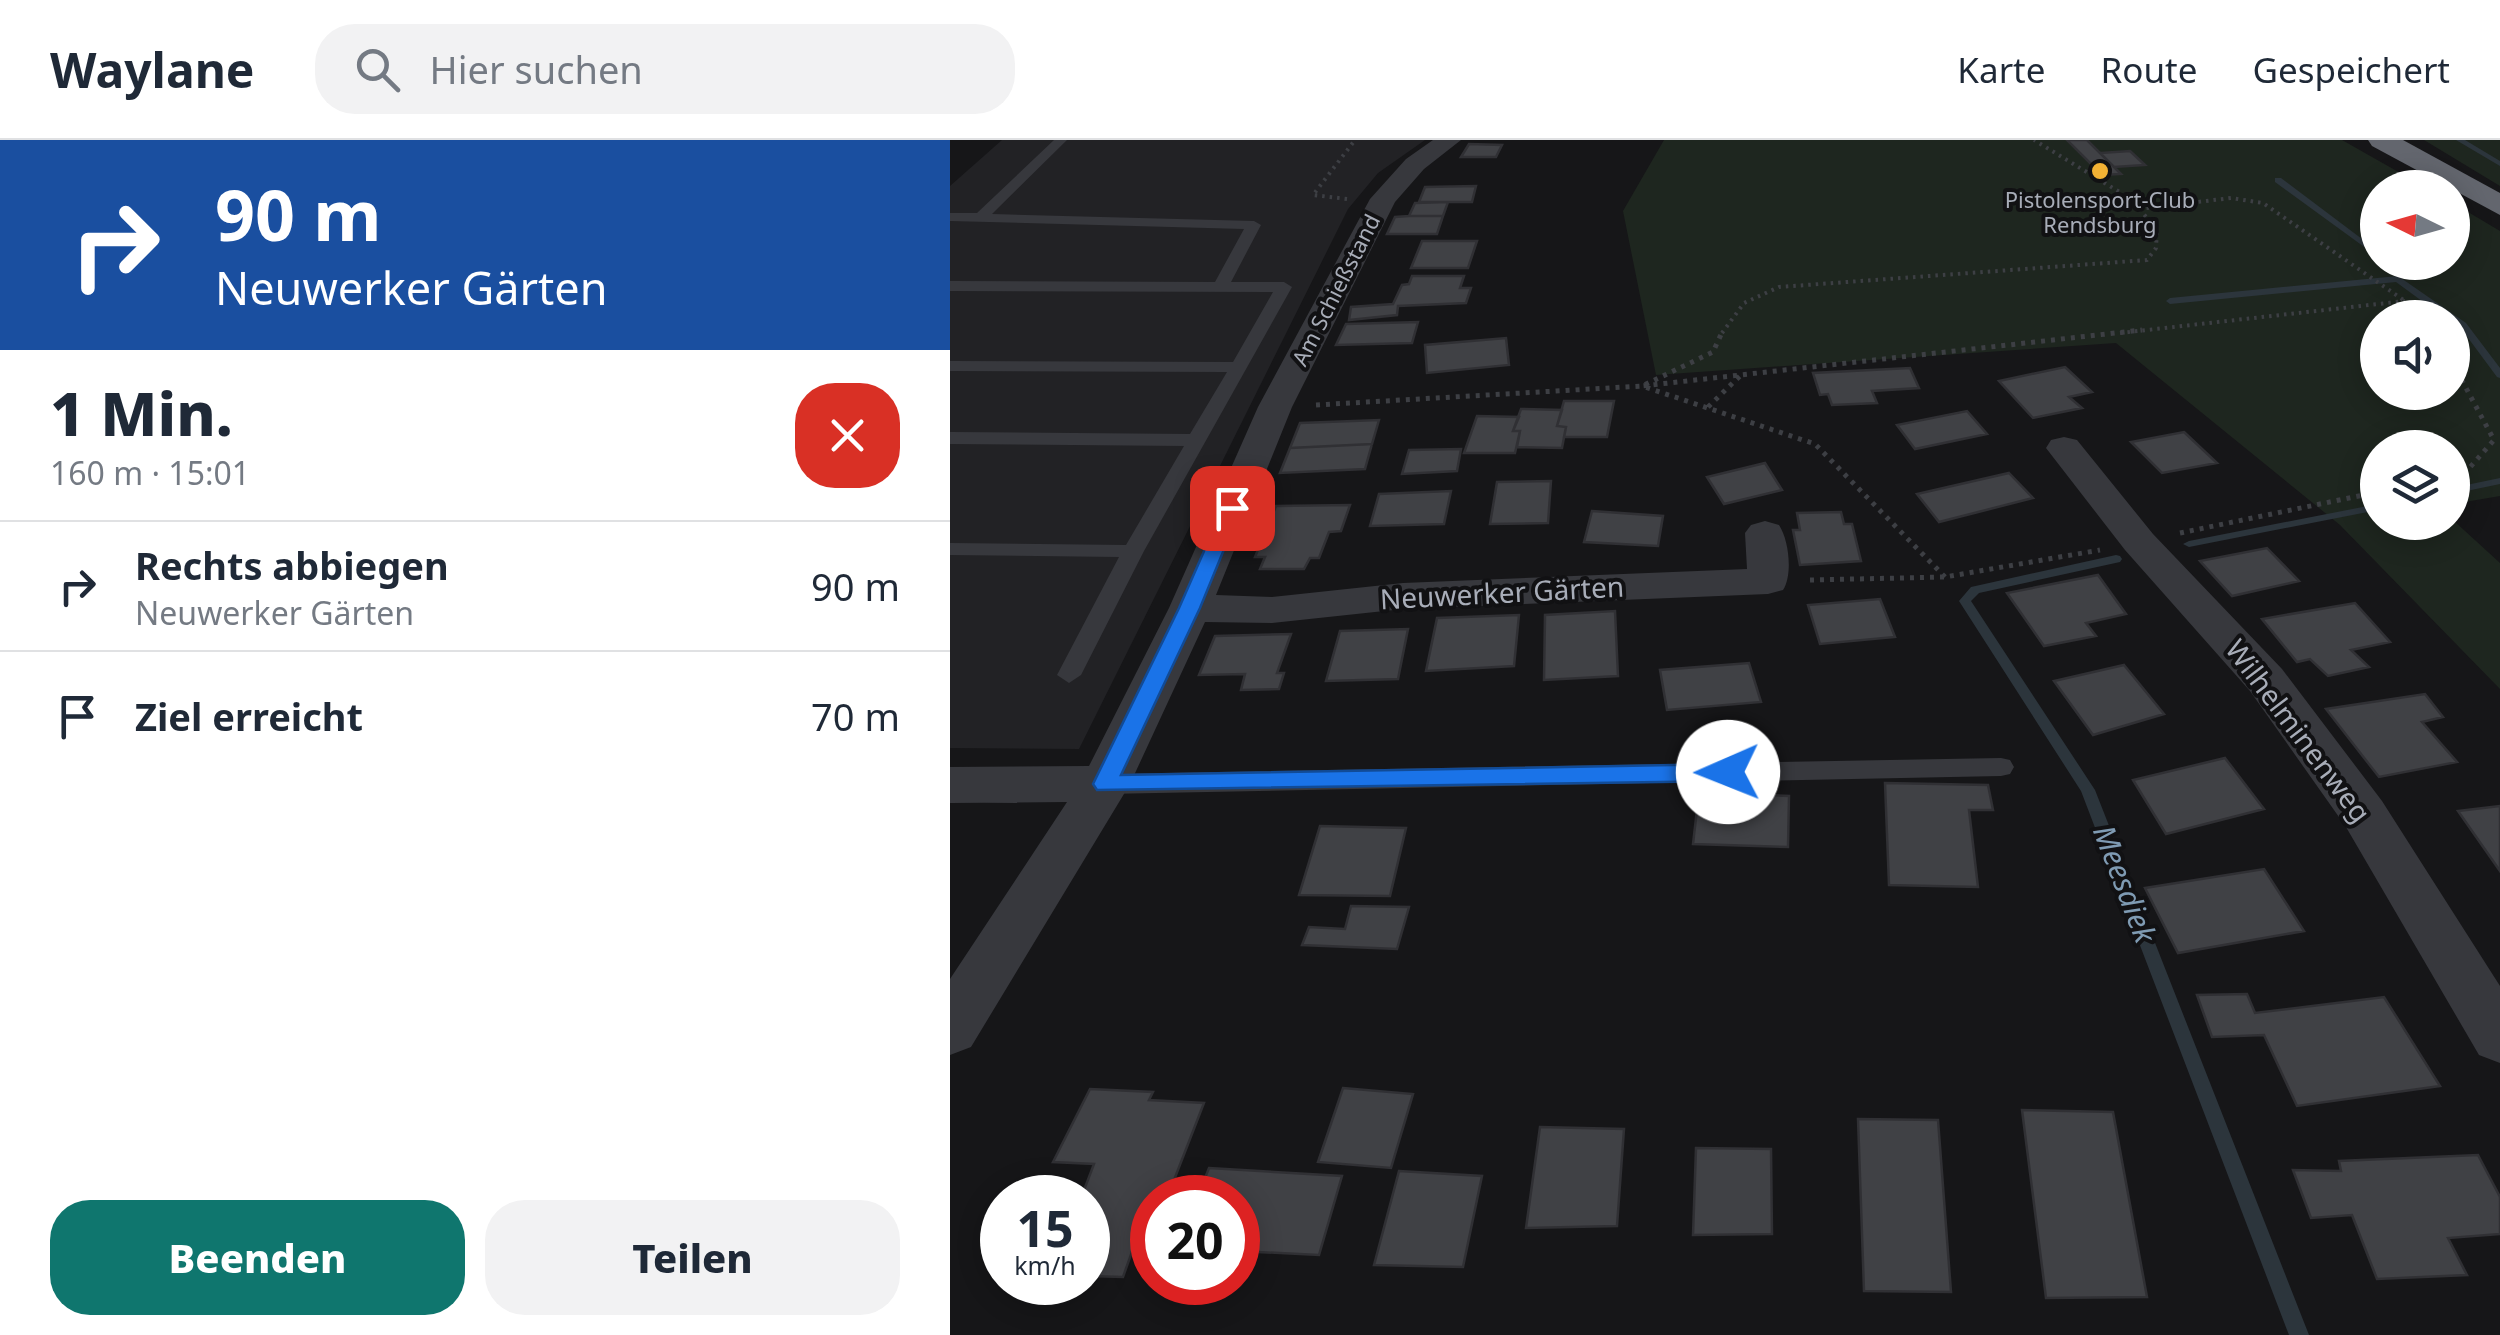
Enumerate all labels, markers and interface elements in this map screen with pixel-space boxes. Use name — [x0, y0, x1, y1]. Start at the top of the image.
search box — [315, 24, 1015, 114]
text: Waylane — [50, 37, 255, 102]
icon: search — [350, 42, 405, 97]
text: Hier suchen — [430, 43, 643, 95]
text: Karte — [1957, 46, 2046, 93]
text: Route — [2101, 46, 2197, 93]
text: Gespeichert — [2252, 46, 2450, 93]
marker: Pistolensport-Club Rendsburg — [2089, 160, 2111, 182]
text: 90 m — [215, 166, 382, 262]
north arrow — [2360, 170, 2470, 280]
map controls — [2360, 170, 2470, 540]
icon: right — [50, 180, 180, 310]
place label: Pistolensport-Club Rendsburg — [2005, 184, 2195, 239]
street label: Am Schießstand — [1284, 209, 1386, 371]
text: Neuwerker Gärten — [215, 257, 607, 318]
button: sound — [2360, 300, 2470, 410]
text: 1 Min. — [50, 372, 233, 454]
button: close — [795, 383, 900, 488]
button: layers — [2360, 430, 2470, 540]
text: 160 m · 15:01 — [50, 451, 250, 494]
pin — [1190, 466, 1275, 551]
icon: arrive — [1205, 481, 1260, 536]
text: Rechts abbiegen — [135, 539, 449, 591]
icon: right — [50, 559, 105, 614]
text: 90 m — [811, 560, 900, 612]
street label: Neuwerker Gärten — [1379, 567, 1625, 617]
text: Neuwerker Gärten — [135, 591, 414, 634]
street label: Wilhelminenweg — [2218, 631, 2380, 830]
icon: arrive — [50, 689, 105, 744]
text: Ziel erreicht — [135, 690, 363, 742]
text: 70 m — [811, 690, 900, 742]
position arrow — [1676, 720, 1780, 824]
water label: Meesdiek — [2084, 819, 2167, 949]
speed limit sign: 20 — [1130, 1175, 1260, 1305]
text: 15 — [1016, 1194, 1074, 1262]
button: Beenden — [50, 1200, 465, 1315]
button: Teilen — [485, 1200, 900, 1315]
text: km/h — [1014, 1248, 1076, 1282]

